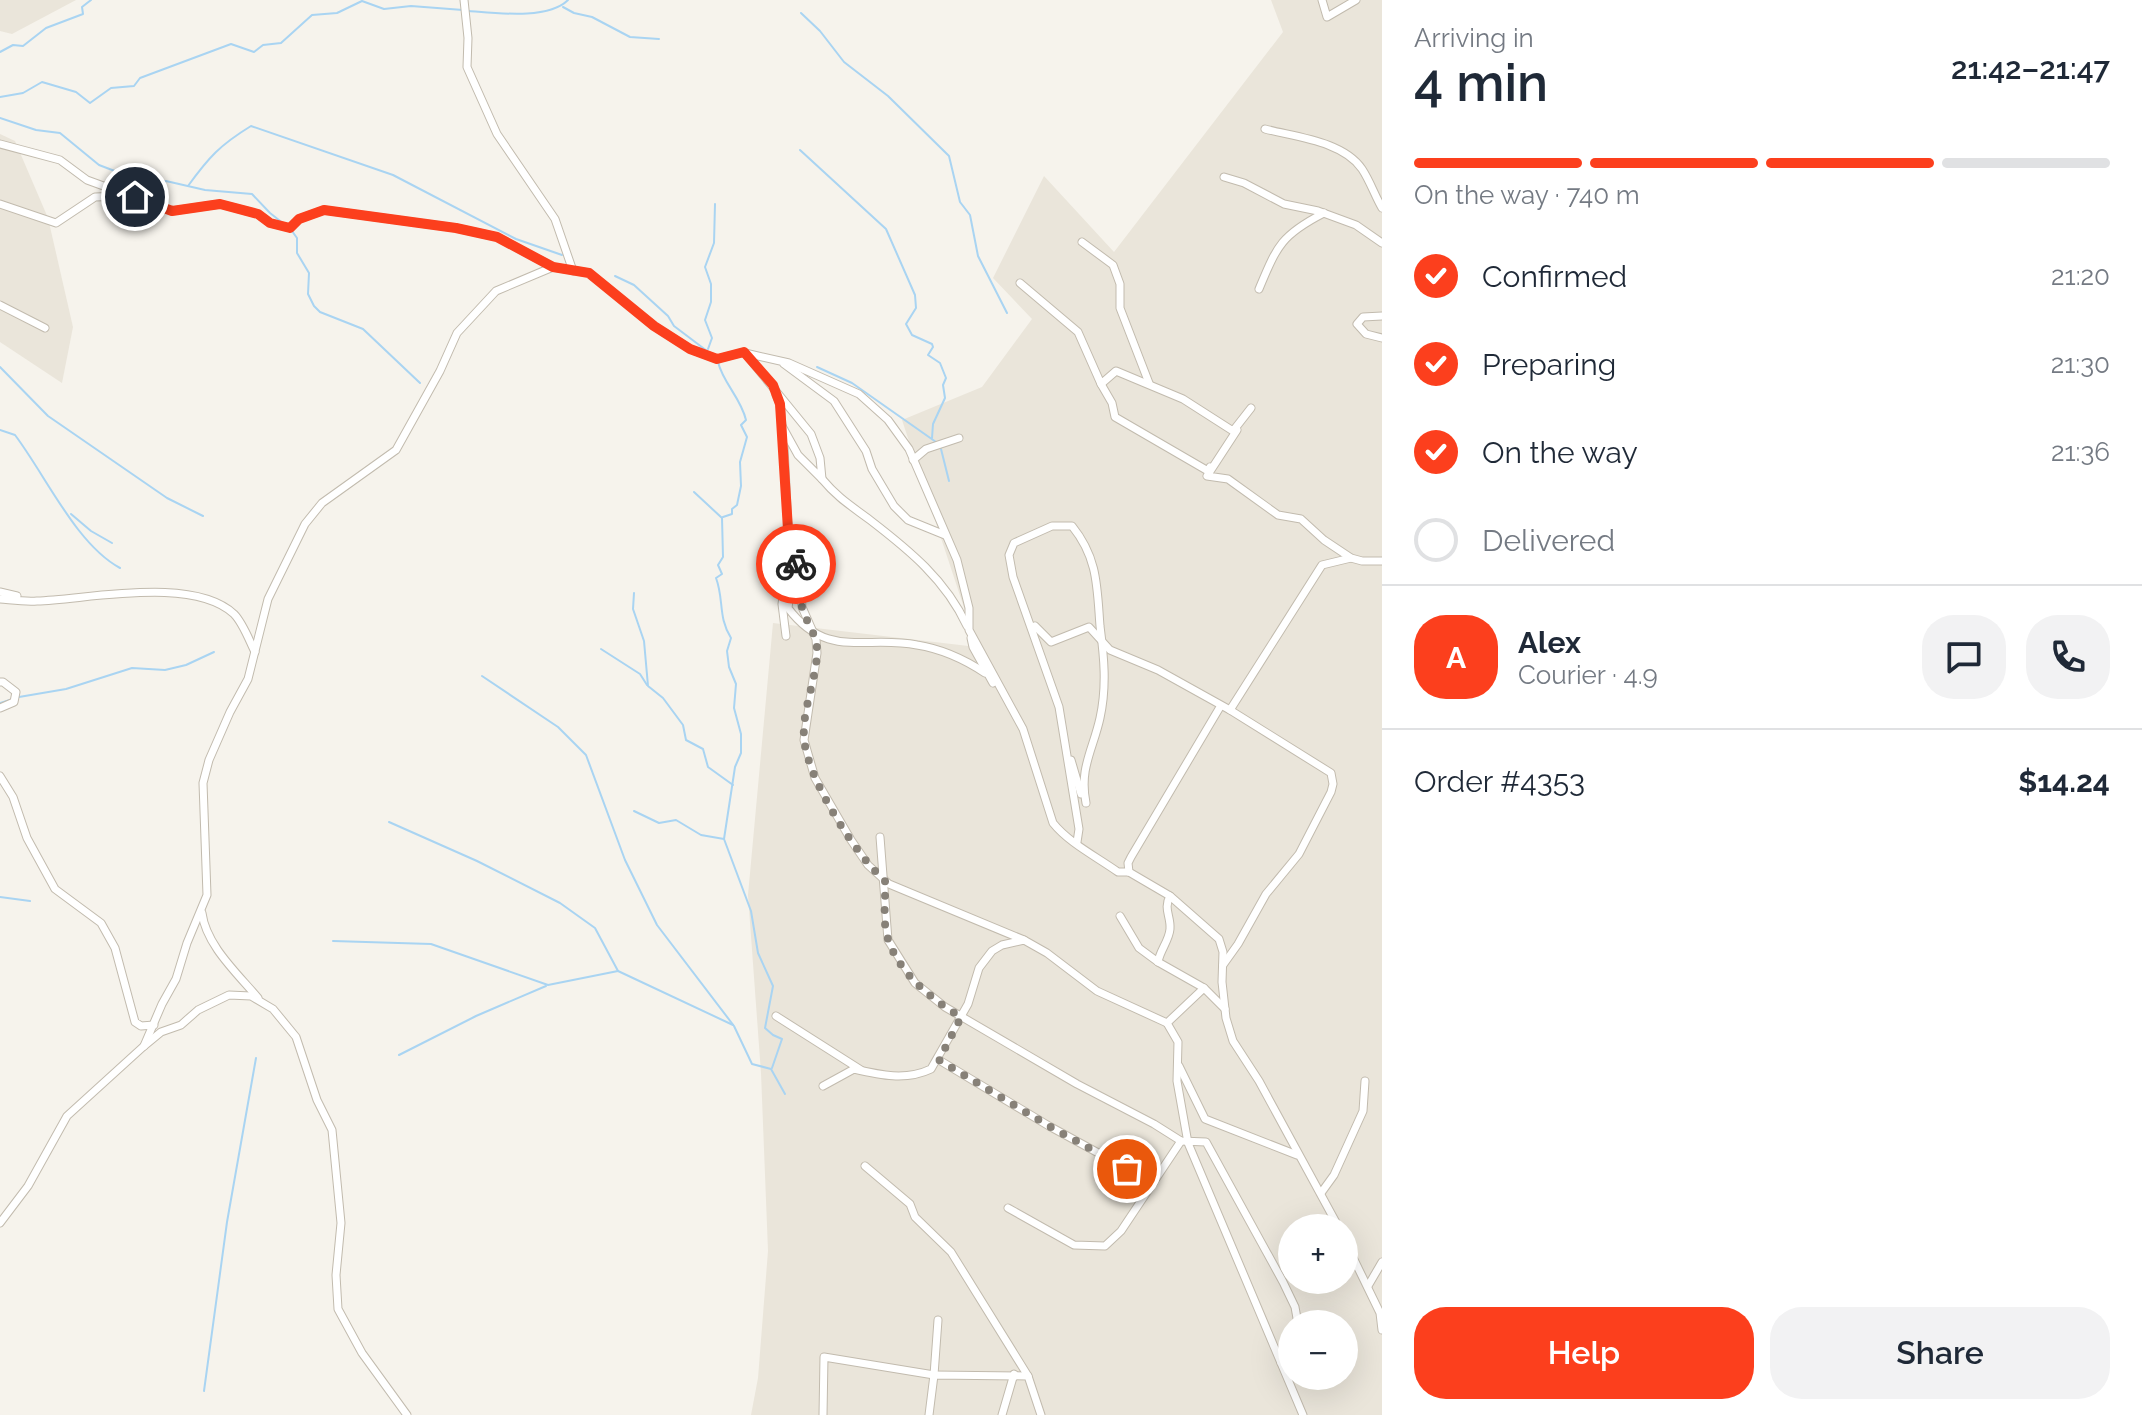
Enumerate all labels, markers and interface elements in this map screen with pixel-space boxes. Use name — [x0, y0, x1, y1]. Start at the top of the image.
text: Arriving in — [1414, 23, 1534, 53]
text: 21:42–21:47 — [1951, 51, 2110, 86]
text: 4 min — [1414, 52, 1548, 113]
pin — [101, 163, 169, 231]
icon: home — [113, 175, 157, 219]
text: On the way · 740 m — [1414, 180, 1640, 210]
icon: check — [1414, 254, 1458, 298]
text: Confirmed — [1482, 259, 1627, 294]
text: 21:20 — [2051, 261, 2110, 291]
icon: check — [1414, 342, 1458, 386]
text: Preparing — [1482, 347, 1616, 382]
text: 21:30 — [2051, 349, 2110, 379]
icon: check — [1414, 430, 1458, 474]
text: On the way — [1482, 435, 1638, 470]
text: 21:36 — [2051, 437, 2110, 467]
text: Delivered — [1482, 523, 1615, 558]
courier — [756, 524, 836, 604]
icon: bike — [774, 542, 818, 586]
button: chat — [1922, 615, 2006, 699]
button: phone — [2026, 615, 2110, 699]
text: Alex — [1518, 625, 1581, 660]
text: A — [1446, 640, 1466, 675]
text: Courier · 4.9 — [1518, 660, 1658, 690]
text: Order #4353 — [1414, 764, 1585, 799]
text: $14.24 — [2018, 764, 2110, 799]
pin — [1093, 1135, 1161, 1203]
icon: bag — [1105, 1147, 1149, 1191]
map controls — [1278, 1214, 1358, 1390]
button: + — [1278, 1214, 1358, 1294]
button: Help — [1414, 1307, 1754, 1399]
button: Share — [1770, 1307, 2110, 1399]
button: − — [1278, 1310, 1358, 1390]

